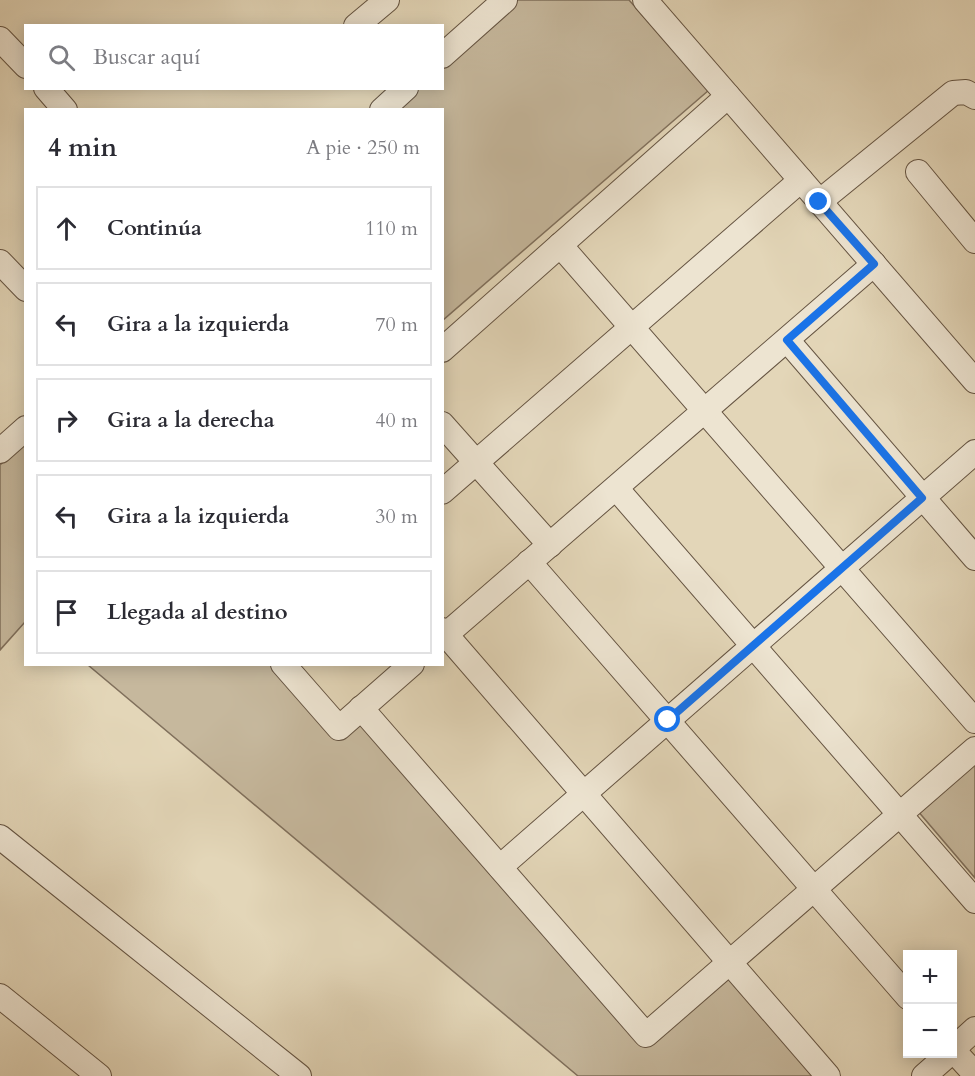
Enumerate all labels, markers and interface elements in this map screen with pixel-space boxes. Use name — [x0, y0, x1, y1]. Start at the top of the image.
search box — [24, 24, 444, 90]
icon: search — [45, 41, 78, 74]
text: Buscar aquí — [93, 42, 200, 72]
text: 4 min — [48, 130, 117, 165]
text: A pie · 250 m — [306, 134, 420, 161]
route end — [805, 188, 831, 214]
icon: ahead — [50, 212, 83, 245]
text: Continúa — [107, 213, 202, 243]
text: 110 m — [365, 215, 418, 242]
icon: left — [50, 308, 83, 341]
text: Gira a la izquierda — [107, 309, 290, 339]
text: 70 m — [375, 311, 418, 338]
icon: right — [50, 404, 83, 437]
text: Gira a la derecha — [107, 405, 275, 435]
text: 40 m — [375, 407, 418, 434]
icon: left — [50, 500, 83, 533]
text: Gira a la izquierda — [107, 501, 290, 531]
text: 30 m — [375, 503, 418, 530]
icon: arrive — [50, 596, 83, 629]
text: Llegada al destino — [107, 597, 288, 627]
route start — [654, 706, 680, 732]
map controls — [903, 950, 957, 1058]
button: + — [903, 950, 957, 1004]
button: − — [903, 1004, 957, 1058]

